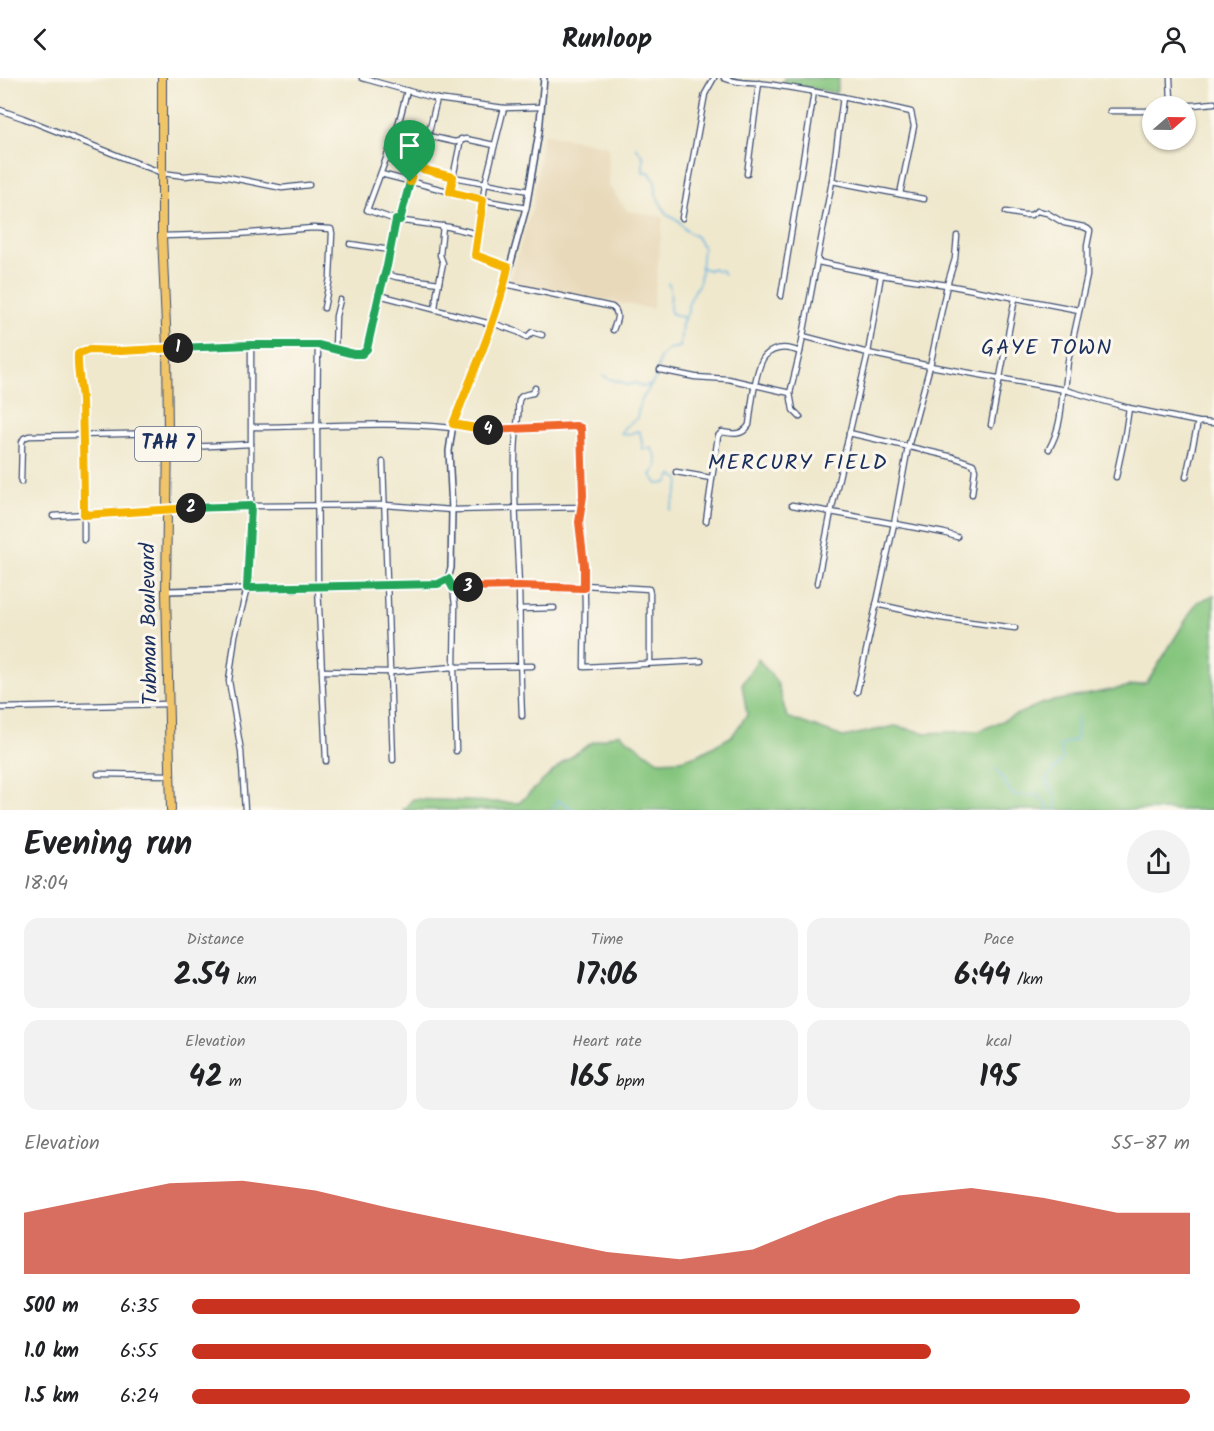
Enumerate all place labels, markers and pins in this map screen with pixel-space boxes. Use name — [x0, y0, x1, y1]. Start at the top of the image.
pin — [384, 120, 435, 182]
pin: 1 — [163, 333, 193, 363]
pin: 4 — [473, 415, 503, 445]
pin: 2 — [176, 493, 206, 523]
pin: 3 — [453, 572, 483, 602]

